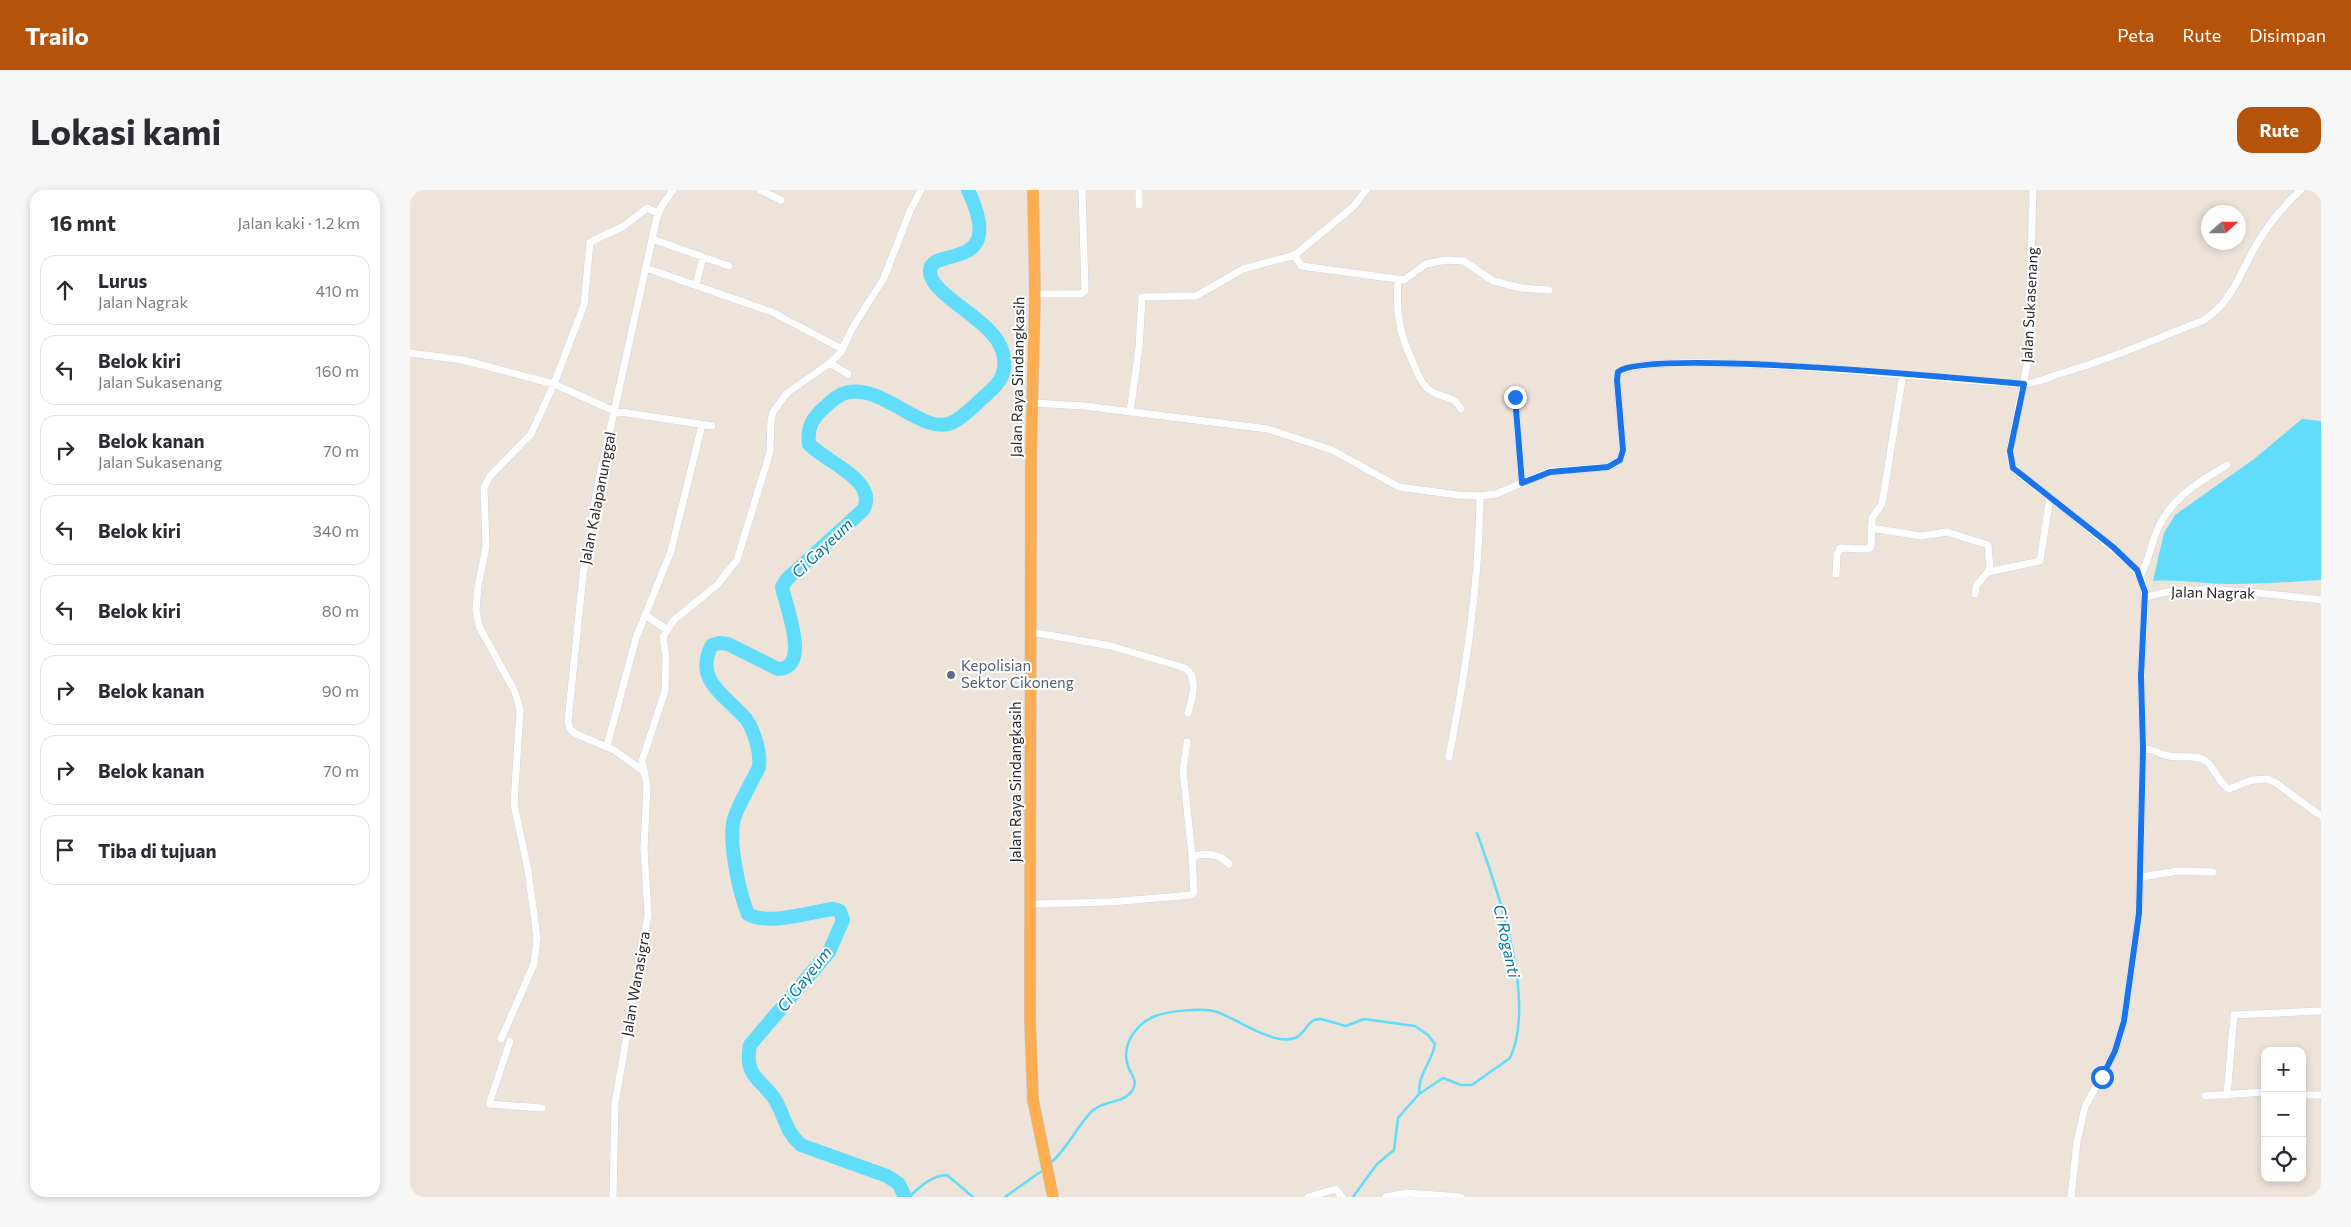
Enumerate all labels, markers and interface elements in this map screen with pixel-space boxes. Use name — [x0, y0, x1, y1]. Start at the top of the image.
text: Trailo — [25, 21, 89, 50]
text: Peta — [2117, 24, 2154, 46]
text: Rute — [2182, 24, 2221, 46]
text: Disimpan — [2249, 24, 2326, 46]
button: Rute — [2237, 107, 2321, 153]
text: Lokasi kami — [30, 109, 221, 152]
north arrow — [2201, 205, 2246, 250]
text: 16 mnt — [50, 210, 116, 235]
text: Jalan kaki · 1.2 km — [237, 213, 360, 232]
street label: Jalan Sukasenang — [2017, 246, 2041, 364]
text: Lurus — [98, 269, 147, 292]
icon: ahead — [51, 276, 79, 304]
text: 410 m — [316, 281, 359, 300]
text: Jalan Nagrak — [98, 292, 188, 311]
street label: Jalan Raya Sindangkasih — [1007, 296, 1027, 458]
text: Belok kiri — [98, 349, 181, 372]
icon: left — [51, 356, 79, 384]
text: 160 m — [315, 361, 359, 380]
text: Jalan Sukasenang — [98, 372, 222, 391]
route end — [1504, 386, 1527, 409]
text: Belok kanan — [98, 429, 205, 452]
street label: Jalan Kalapanunggal — [575, 430, 619, 566]
icon: right — [51, 436, 79, 464]
text: 70 m — [323, 441, 359, 460]
text: Jalan Sukasenang — [98, 452, 222, 471]
water label: Ci Gayeum — [787, 514, 856, 581]
icon: left — [51, 516, 79, 544]
text: Belok kiri — [98, 519, 181, 542]
text: 340 m — [313, 521, 359, 540]
street label: Jalan Nagrak — [2171, 582, 2255, 602]
icon: left — [51, 596, 79, 624]
text: Belok kiri — [98, 599, 181, 622]
text: 80 m — [322, 601, 359, 620]
place label: Kepolisian Sektor Cikoneng — [961, 656, 1074, 691]
marker: Kepolisian Sektor Cikoneng — [945, 669, 957, 681]
icon: right — [51, 676, 79, 704]
text: Belok kanan — [98, 679, 205, 702]
text: 90 m — [322, 681, 359, 700]
street label: Jalan Raya Sindangkasih — [1006, 701, 1024, 863]
icon: right — [51, 756, 79, 784]
text: Belok kanan — [98, 759, 205, 782]
text: 70 m — [323, 761, 359, 780]
icon: arrive — [51, 836, 79, 864]
text: Tiba di tujuan — [98, 839, 216, 862]
water label: Ci Roganti — [1490, 902, 1525, 980]
street label: Jalan Wanasigra — [617, 930, 653, 1038]
water label: Ci Gayeum — [772, 942, 835, 1015]
map controls — [2261, 1047, 2306, 1182]
button: + — [2261, 1047, 2306, 1092]
route start — [2091, 1066, 2114, 1089]
button: − — [2261, 1092, 2306, 1137]
button: locate — [2261, 1137, 2306, 1182]

